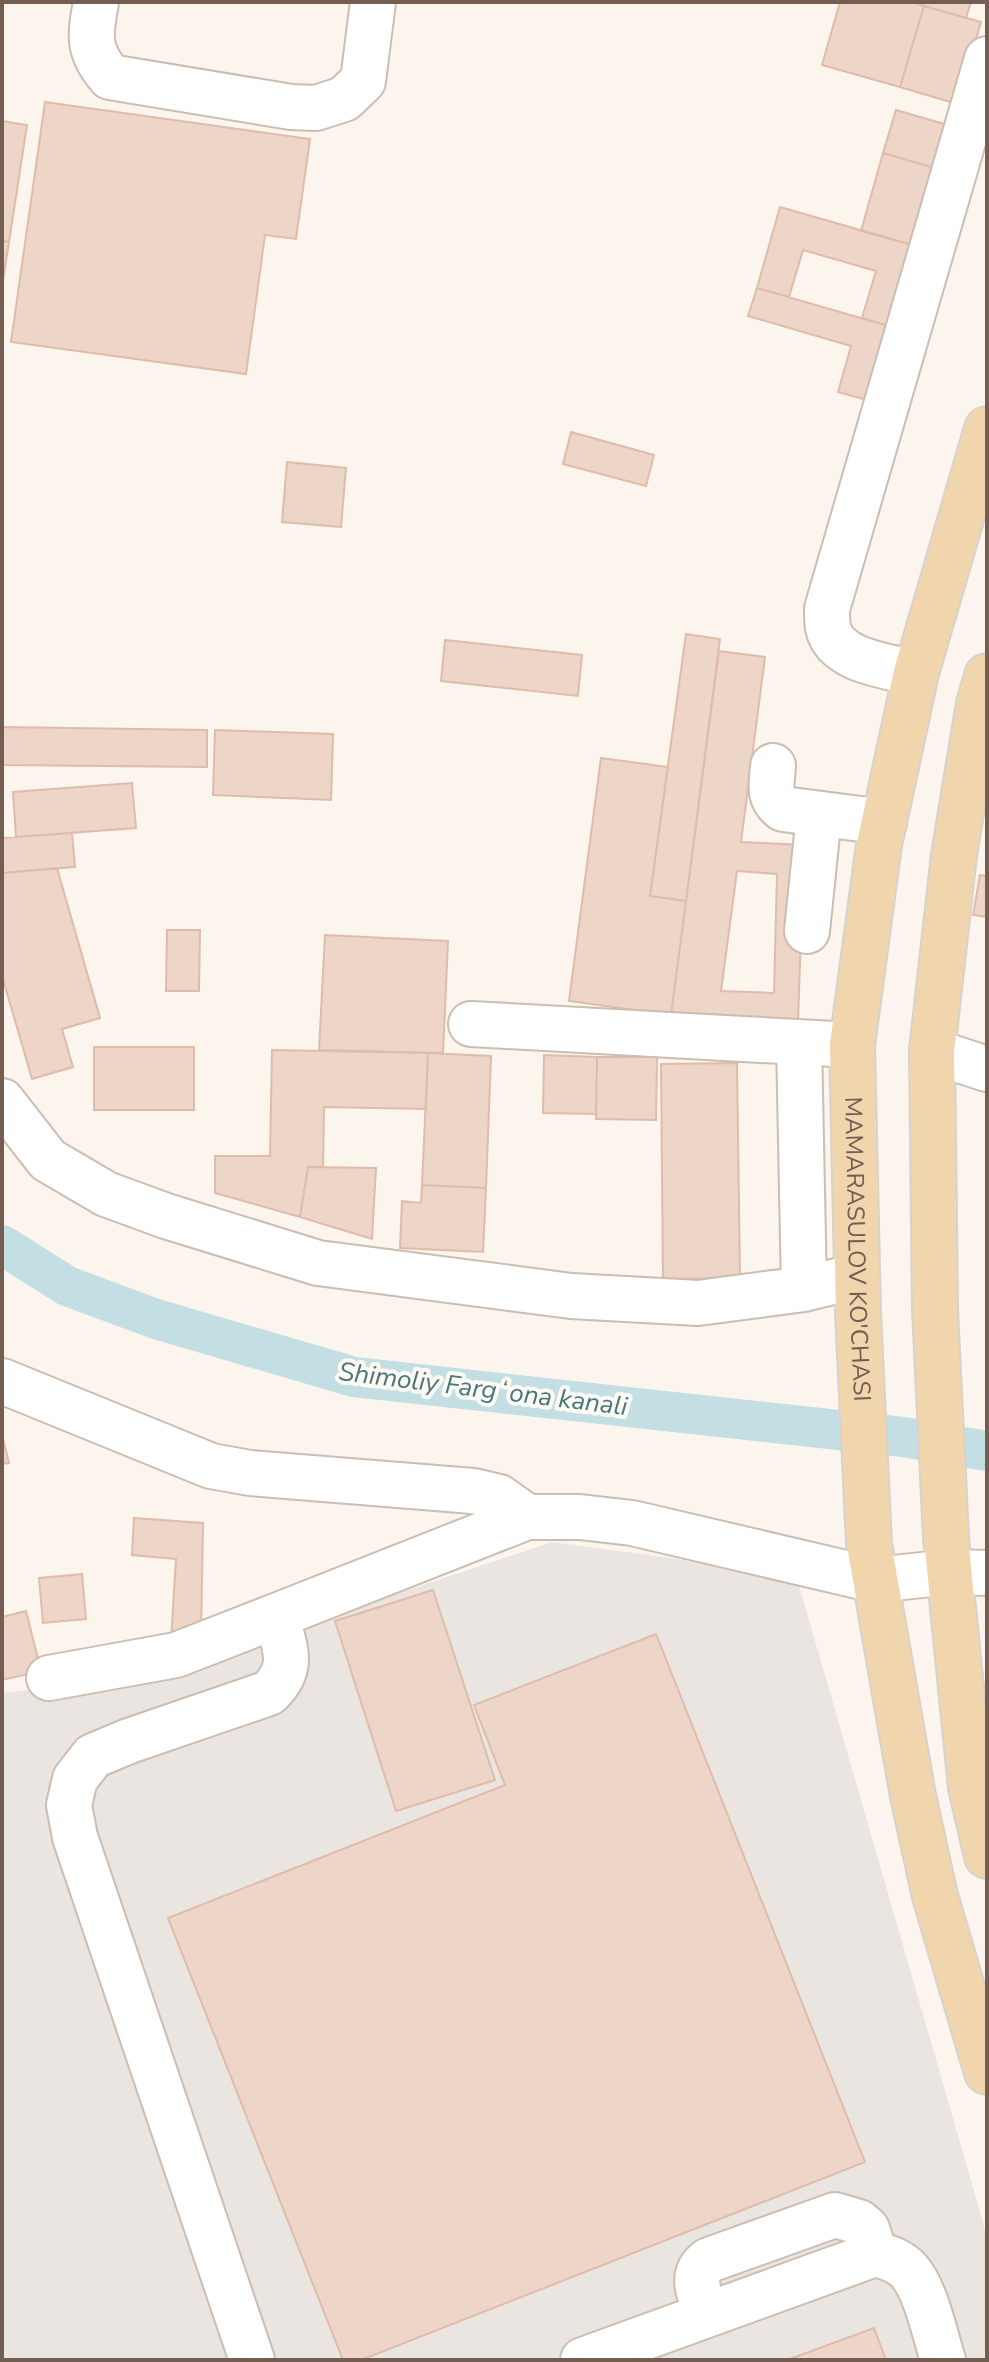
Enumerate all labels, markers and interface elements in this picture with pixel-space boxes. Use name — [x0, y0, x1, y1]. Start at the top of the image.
street label: MAMARASULOV KO'CHASI — [837, 1096, 878, 1402]
water label: Shimoliy Fargʻona kanali — [337, 1354, 630, 1424]

